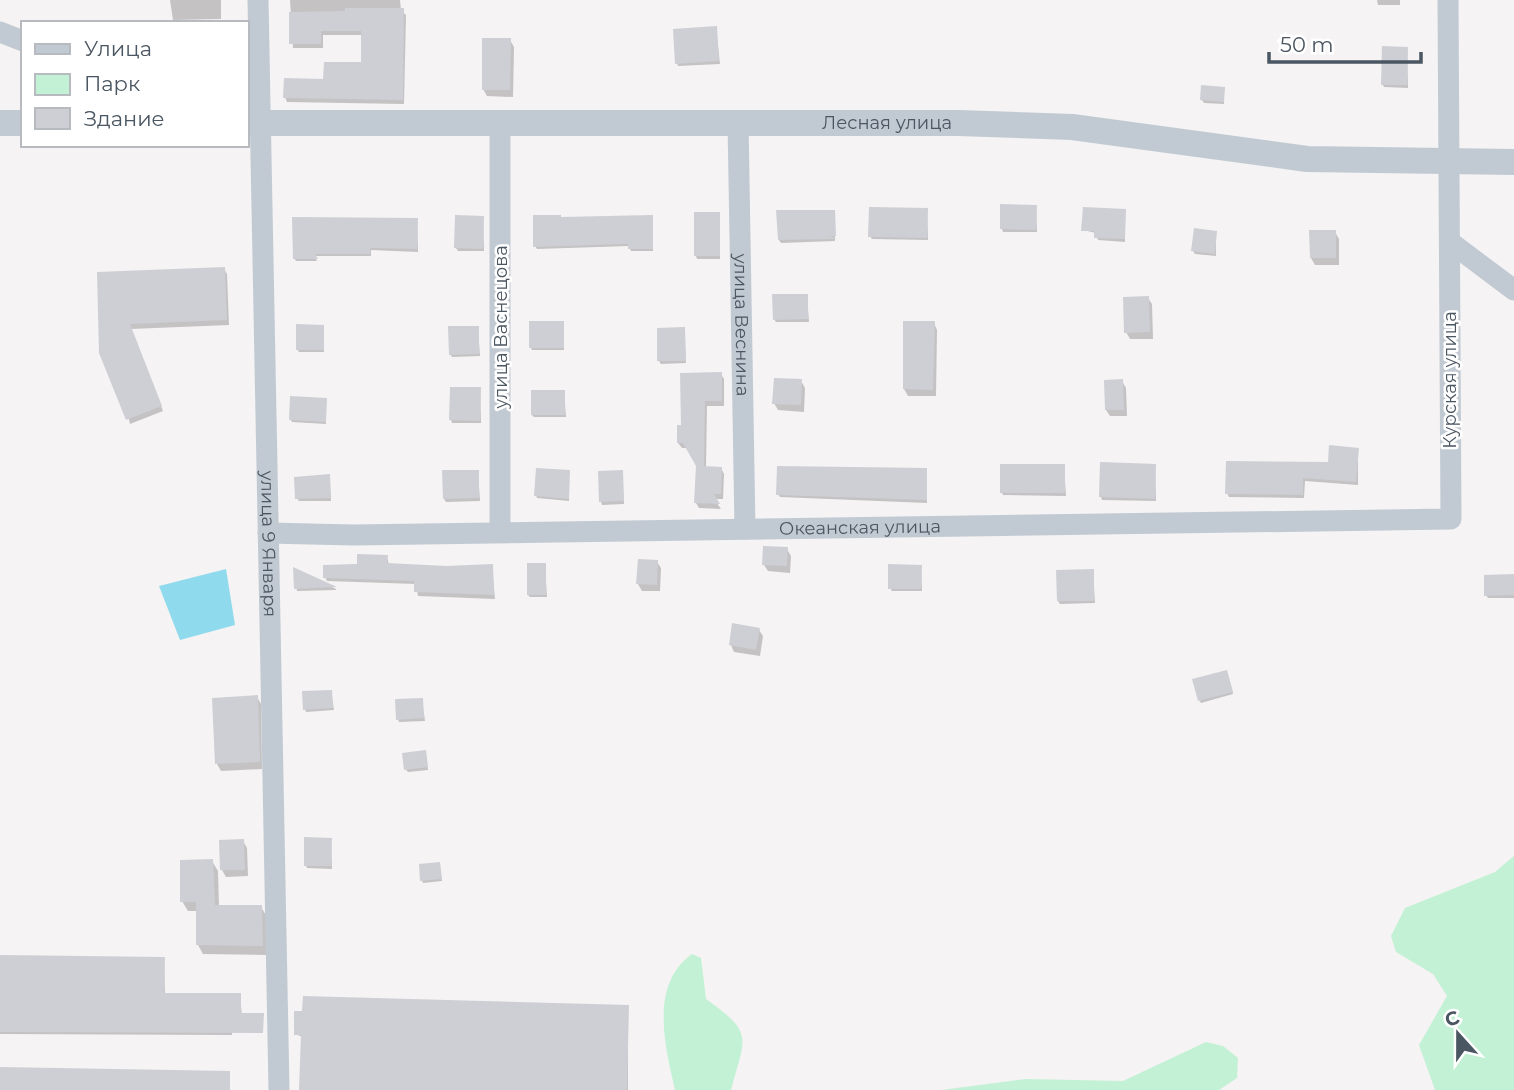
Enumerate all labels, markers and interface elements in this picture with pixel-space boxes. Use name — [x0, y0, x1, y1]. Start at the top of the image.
legend — [21, 21, 248, 147]
scale bar — [1269, 21, 1421, 65]
text: 50 m — [1280, 32, 1334, 57]
text: Улица — [84, 36, 152, 61]
text: Парк — [84, 71, 140, 96]
text: Здание — [84, 106, 165, 131]
street label: Лесная улица — [822, 112, 952, 134]
street label: улица Васнецова — [490, 245, 512, 410]
street label: улица Веснина — [729, 252, 754, 397]
street label: Курская улица — [1439, 311, 1461, 449]
street label: улица 9 Января — [256, 469, 281, 617]
street label: Океанская улица — [779, 515, 941, 540]
north arrow — [1423, 999, 1493, 1069]
text: С — [1442, 1005, 1463, 1032]

